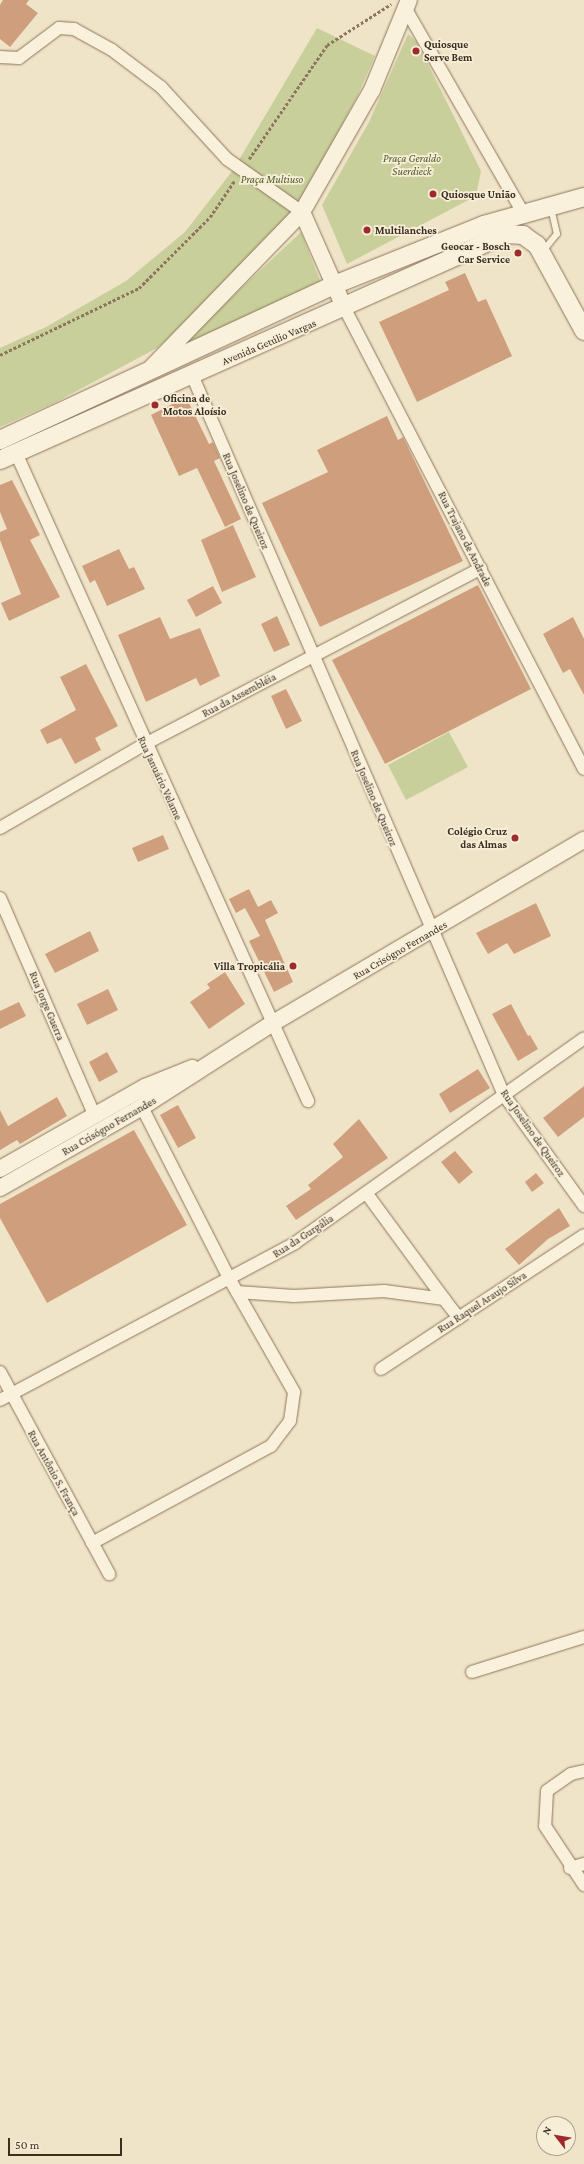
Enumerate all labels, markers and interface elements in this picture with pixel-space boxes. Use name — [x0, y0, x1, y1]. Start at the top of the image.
place label: Quiosque Serve Bem — [424, 38, 472, 64]
marker: Quiosque Serve Bem — [411, 46, 421, 56]
park label: Praça Geraldo Suerdieck — [383, 152, 441, 178]
park label: Praça Multiuso — [241, 172, 303, 186]
place label: Quiosque União — [441, 187, 516, 201]
marker: Quiosque União — [428, 189, 438, 199]
place label: Multilanches — [375, 223, 437, 237]
marker: Multilanches — [362, 225, 372, 235]
place label: Geocar - Bosch Car Service — [441, 240, 510, 266]
marker: Geocar - Bosch Car Service — [513, 248, 523, 258]
street label: Avenida Getúlio Vargas — [220, 316, 318, 368]
place label: Oficina de Motos Aloísio — [163, 392, 227, 418]
marker: Oficina de Motos Aloísio — [150, 400, 160, 410]
street label: Rua Joselino de Queiroz — [220, 451, 272, 551]
street label: Rua Trajano de Andrade — [435, 489, 495, 589]
street label: Rua da Assembléia — [200, 670, 278, 720]
street label: Rua Januário Velame — [135, 734, 185, 822]
street label: Rua Joselino de Queiroz — [348, 748, 400, 848]
place label: Colégio Cruz das Almas — [447, 825, 507, 851]
marker: Colégio Cruz das Almas — [510, 833, 520, 843]
street label: Rua Crisógno Fernandes — [351, 918, 449, 982]
place label: Villa Tropicália — [214, 959, 285, 973]
marker: Villa Tropicália — [288, 961, 298, 971]
street label: Rua Jorge Guerra — [26, 969, 68, 1043]
street label: Rua Joselino de Queiroz — [498, 1087, 568, 1179]
street label: Rua Crisógno Fernandes — [60, 1094, 158, 1158]
street label: Rua da Gurgália — [270, 1212, 336, 1260]
street label: Rua Raquel Araujo Silva — [435, 1268, 529, 1336]
street label: Rua Antônio S. França — [25, 1428, 83, 1518]
north arrow — [536, 2116, 576, 2156]
text: N — [539, 2124, 554, 2137]
scale bar — [10, 2130, 124, 2156]
text: 50 m — [15, 2138, 39, 2152]

